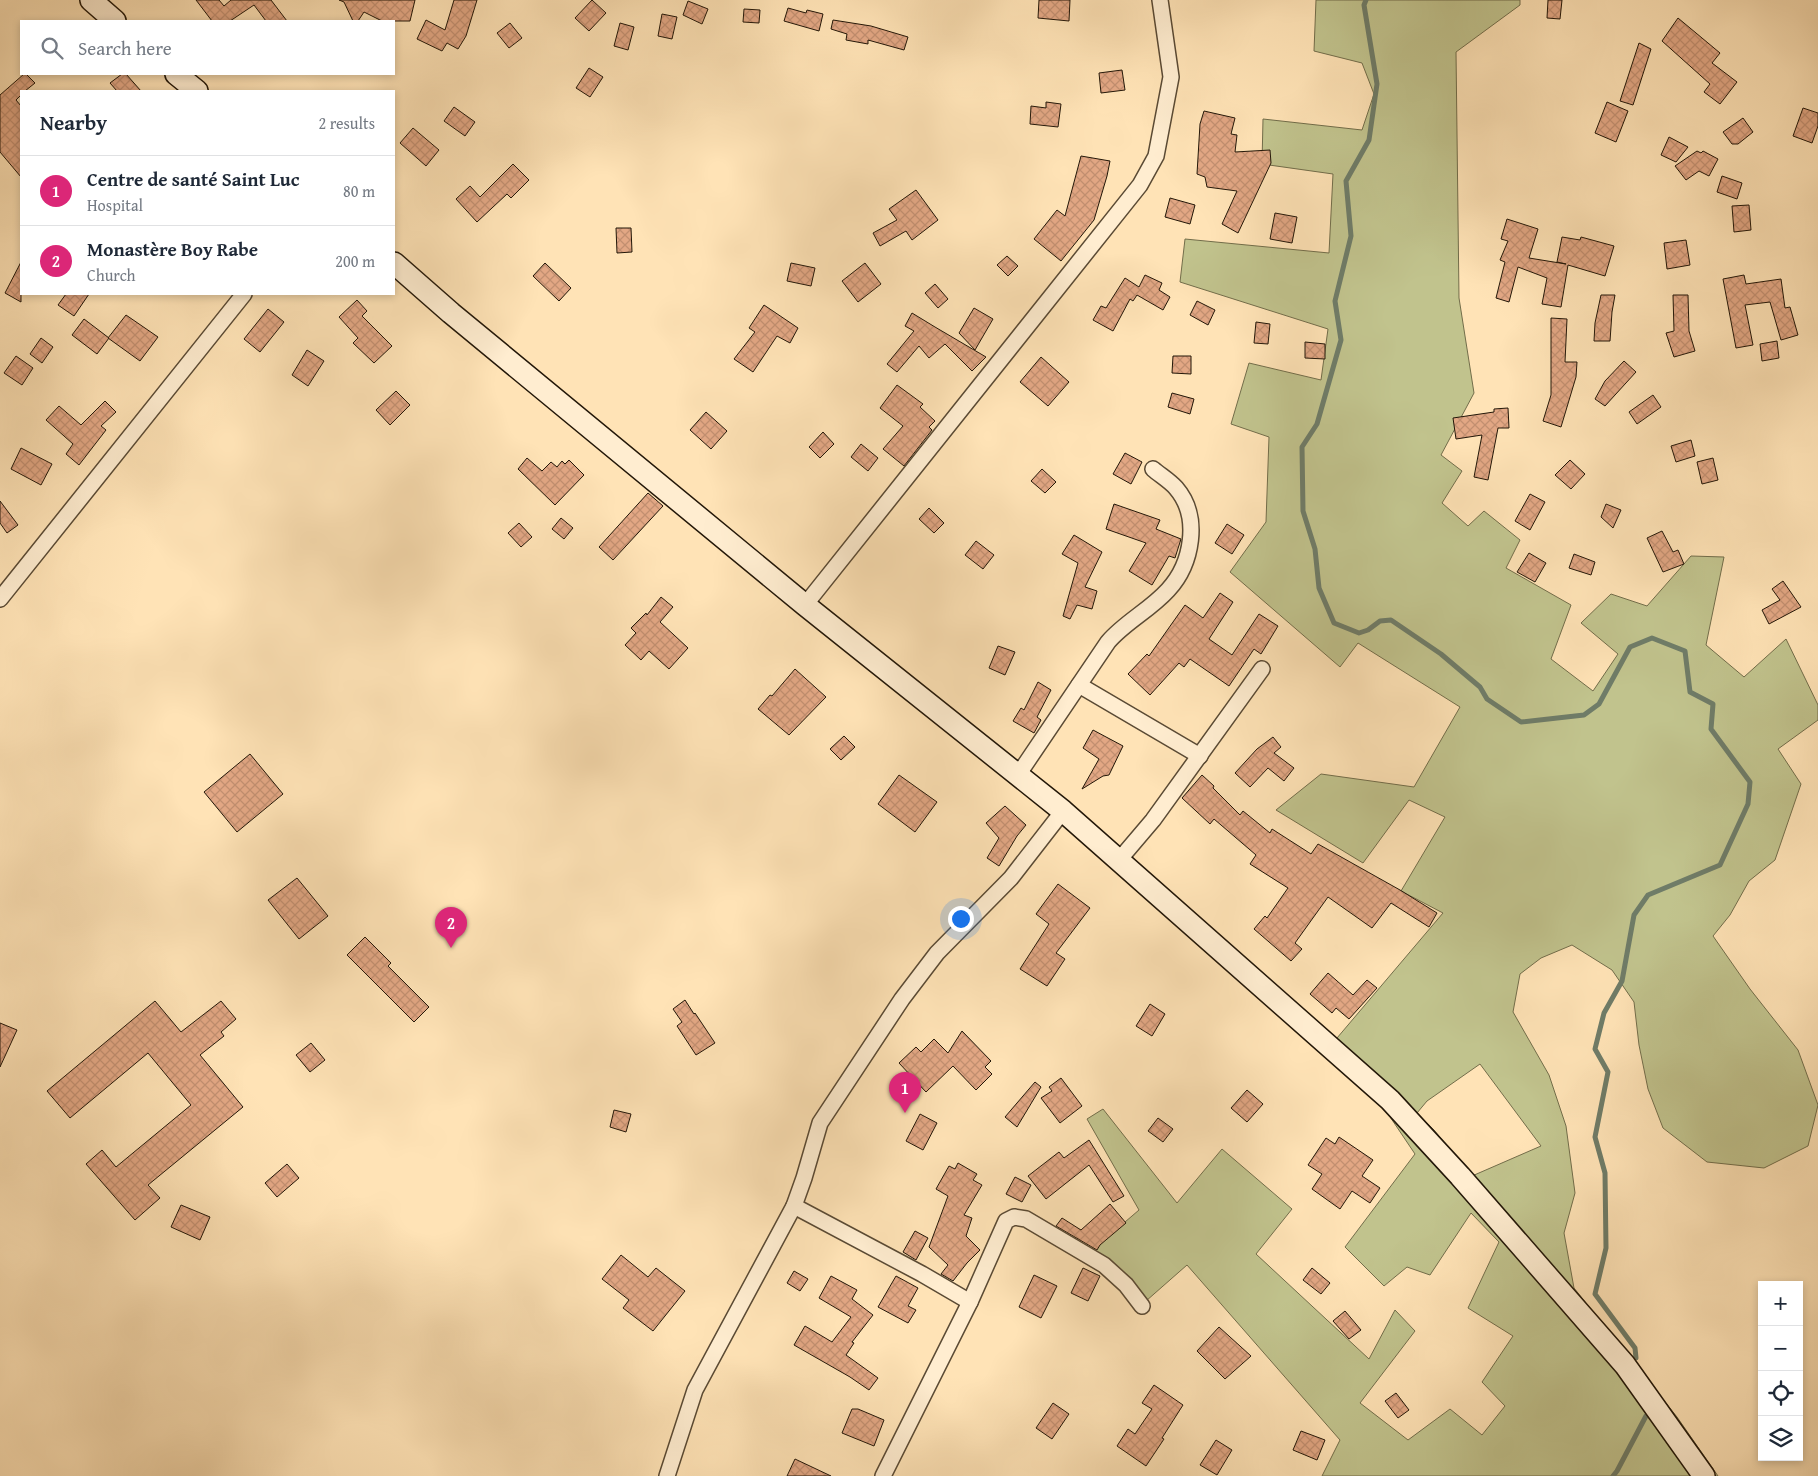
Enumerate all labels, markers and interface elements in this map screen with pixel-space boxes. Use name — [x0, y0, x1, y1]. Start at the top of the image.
search box — [20, 20, 395, 75]
icon: search — [38, 34, 66, 62]
text: Search here — [78, 34, 172, 62]
text: Nearby — [40, 107, 107, 138]
text: 2 results — [318, 111, 375, 135]
text: Centre de santé Saint Luc — [87, 165, 299, 193]
text: 1 — [52, 179, 60, 203]
text: 80 m — [343, 179, 375, 203]
text: Hospital — [87, 193, 143, 217]
text: Monastère Boy Rabe — [87, 235, 258, 263]
text: 2 — [52, 249, 60, 273]
text: 200 m — [335, 249, 375, 273]
text: Church — [87, 263, 136, 287]
your location — [948, 906, 974, 932]
pin: 2 — [435, 907, 467, 948]
pin: 1 — [889, 1072, 921, 1113]
map controls — [1758, 1281, 1803, 1461]
button: + — [1758, 1281, 1803, 1326]
button: − — [1758, 1326, 1803, 1371]
button: locate — [1758, 1371, 1803, 1416]
button: layers — [1758, 1416, 1803, 1461]

